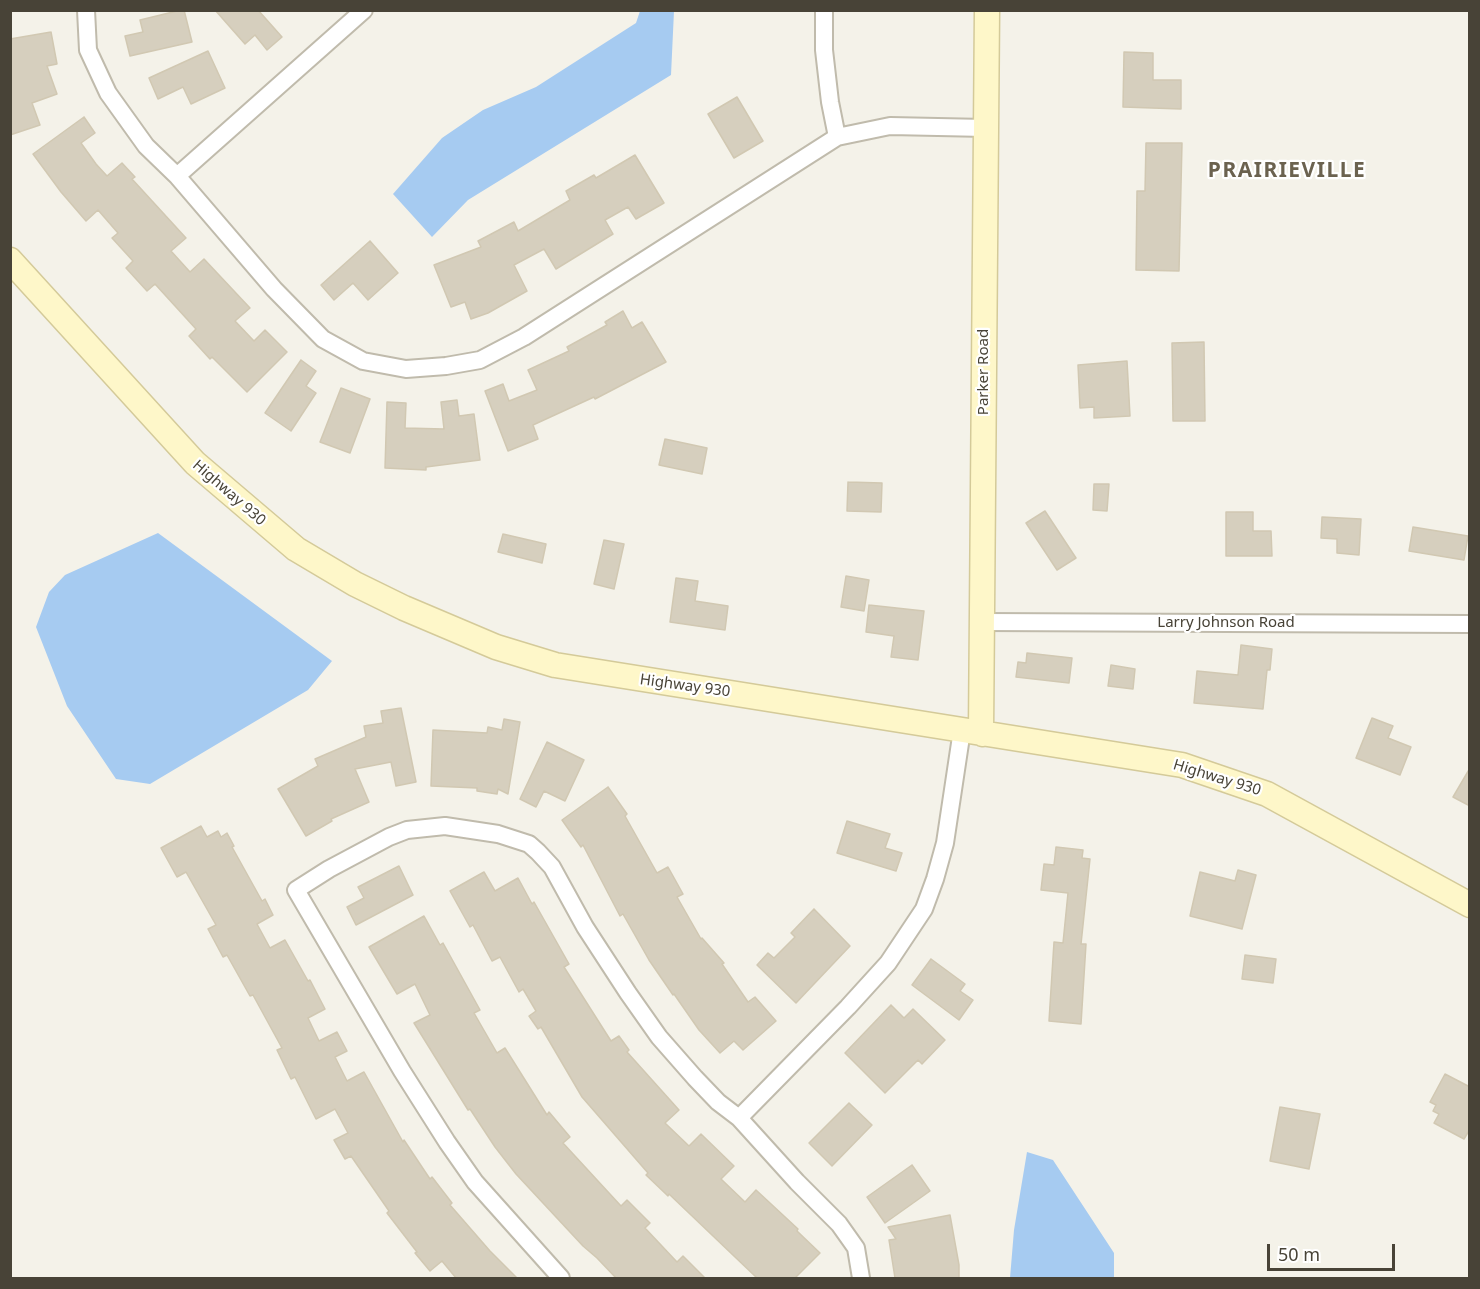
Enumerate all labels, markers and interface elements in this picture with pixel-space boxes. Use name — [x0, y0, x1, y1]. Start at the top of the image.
district label: PRAIRIEVILLE — [1208, 158, 1366, 184]
street label: Parker Road — [975, 329, 993, 415]
street label: Highway 930 — [189, 456, 269, 530]
street label: Larry Johnson Road — [1157, 614, 1295, 632]
street label: Highway 930 — [639, 671, 731, 701]
street label: Highway 930 — [1171, 756, 1263, 800]
scale bar — [1270, 1232, 1398, 1270]
text: 50 m — [1278, 1242, 1320, 1266]

